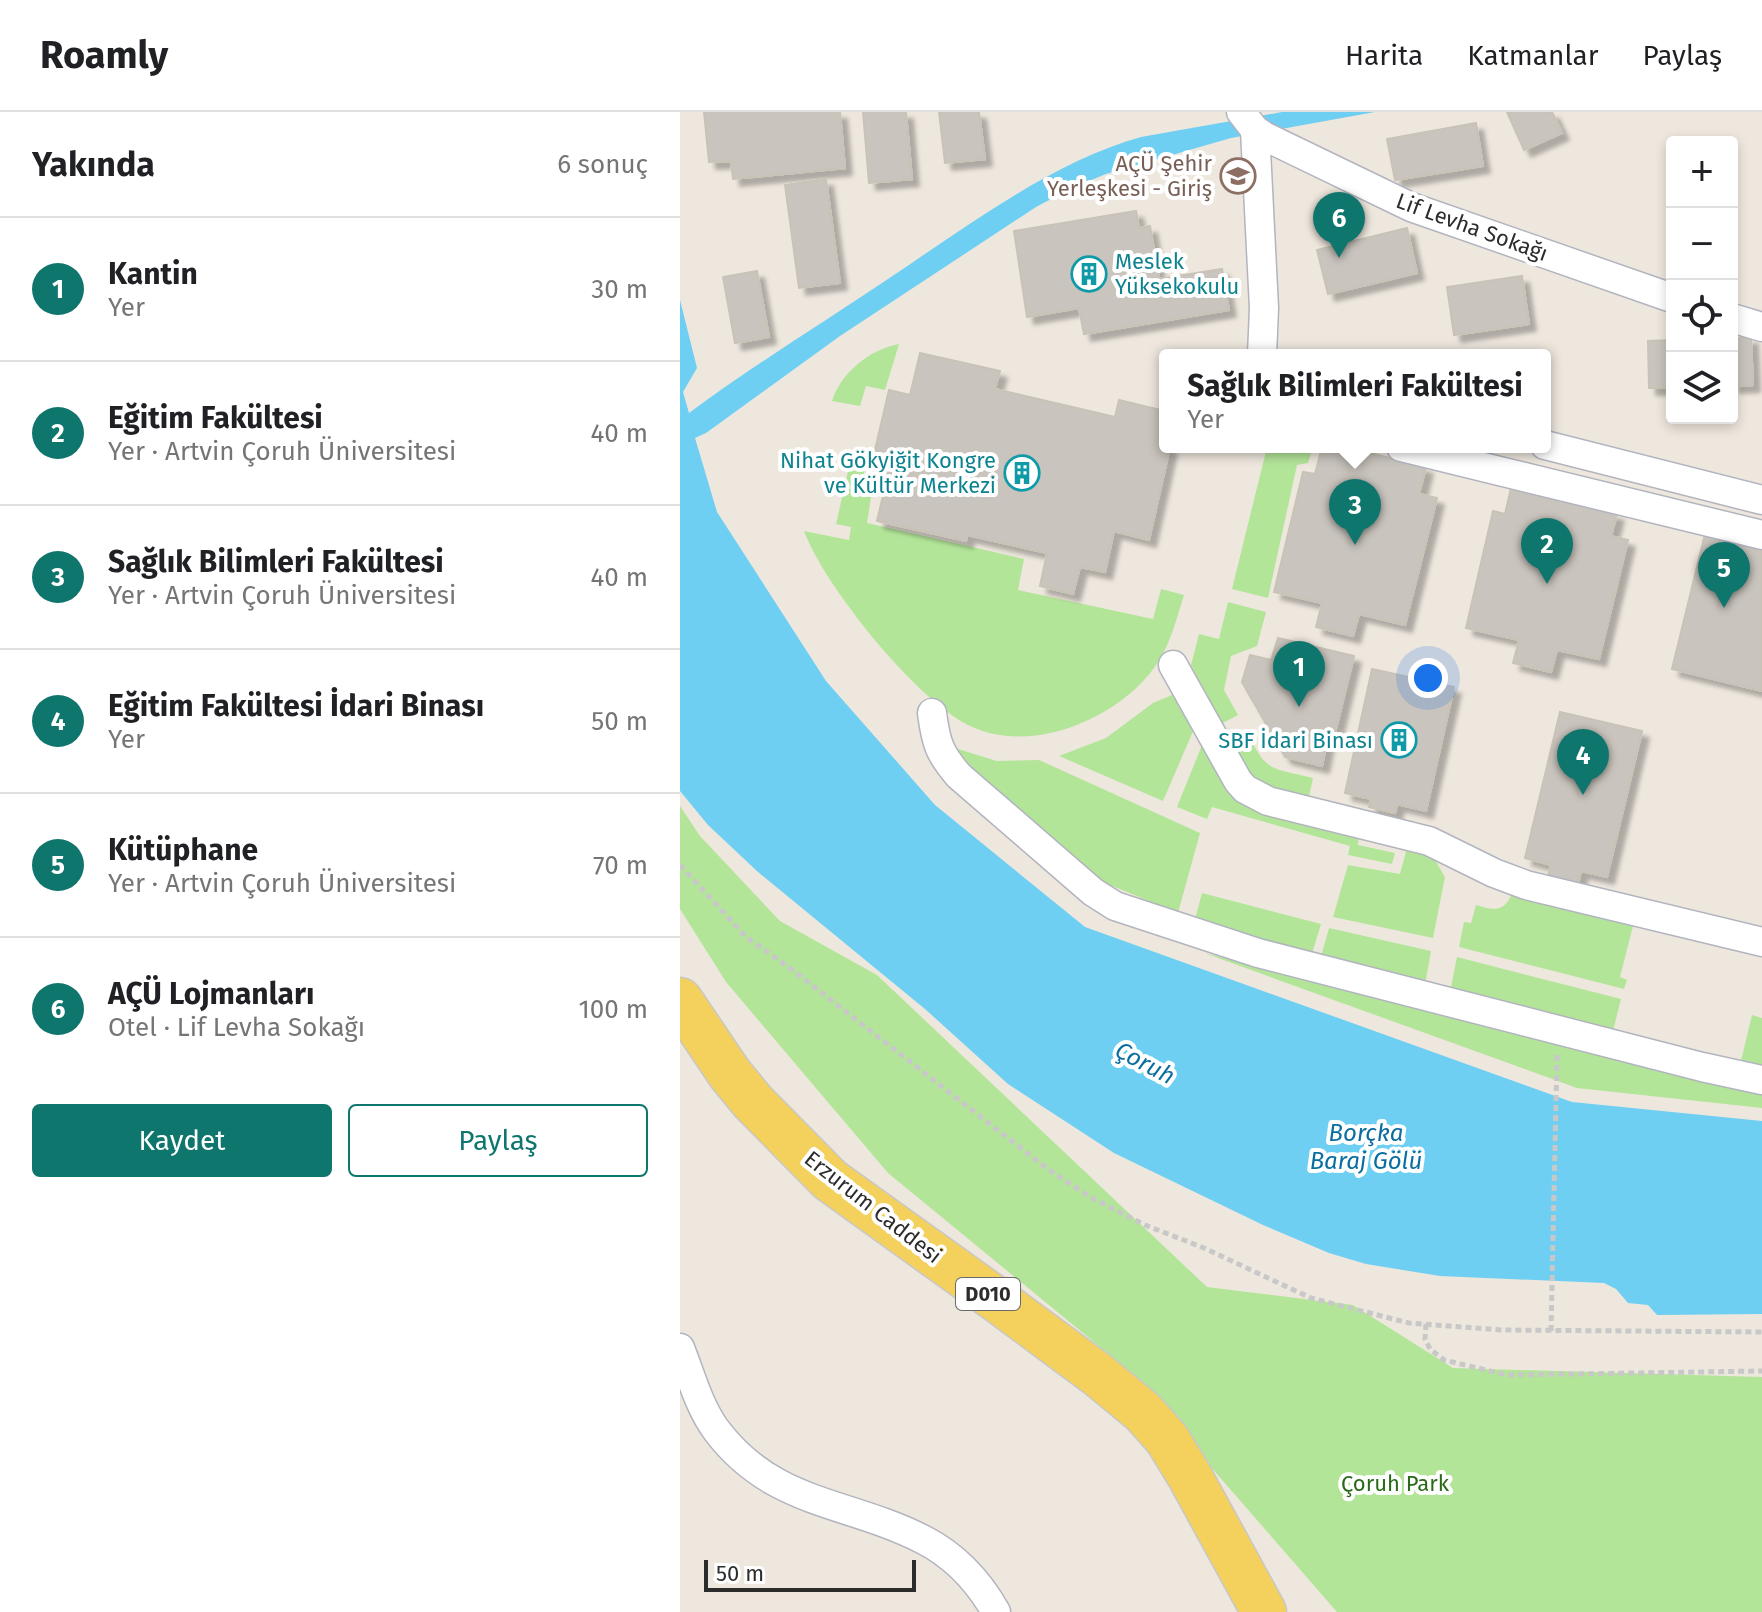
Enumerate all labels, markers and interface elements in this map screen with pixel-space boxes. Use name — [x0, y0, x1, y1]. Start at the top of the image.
text: Roamly — [40, 32, 168, 78]
text: Harita — [1345, 39, 1423, 72]
text: Katmanlar — [1467, 39, 1599, 72]
text: Paylaş — [1643, 39, 1722, 72]
map controls — [1666, 136, 1738, 424]
button: + — [1666, 136, 1738, 208]
text: Yakında — [32, 144, 155, 185]
text: 6 sonuç — [557, 149, 648, 180]
place label: AÇÜ Şehir Yerleşkesi - Giriş — [1047, 150, 1213, 202]
school or university icon: AÇÜ Şehir Yerleşkesi - Giriş — [1219, 157, 1257, 195]
street label: Lif Levha Sokağı — [1393, 187, 1551, 267]
pin: 6 — [1313, 192, 1365, 258]
button: − — [1666, 208, 1738, 280]
place label: Meslek Yüksekokulu — [1115, 248, 1239, 300]
building icon: Meslek Yüksekokulu — [1070, 255, 1108, 293]
text: Kantin — [108, 256, 198, 292]
text: 1 — [52, 274, 64, 305]
text: 30 m — [591, 274, 648, 305]
button: locate — [1666, 280, 1738, 352]
text: Yer — [108, 292, 145, 323]
popup — [1159, 349, 1551, 453]
button: layers — [1666, 352, 1738, 424]
text: Sağlık Bilimleri Fakültesi — [1187, 368, 1523, 404]
text: Eğitim Fakültesi — [108, 400, 323, 436]
text: Yer — [1187, 404, 1224, 435]
text: 2 — [51, 418, 65, 449]
text: 40 m — [590, 418, 648, 449]
text: Yer · Artvin Çoruh Üniversitesi — [108, 436, 456, 467]
place label: Nihat Gökyiğit Kongre ve Kültür Merkezi — [780, 447, 996, 499]
building icon: Nihat Gökyiğit Kongre ve Kültür Merkezi — [1003, 454, 1041, 492]
pin: 3 — [1329, 479, 1381, 545]
pin: 2 — [1521, 518, 1573, 584]
pin: 5 — [1698, 542, 1750, 608]
text: Sağlık Bilimleri Fakültesi — [108, 544, 444, 580]
text: 3 — [51, 562, 65, 593]
text: 40 m — [590, 562, 648, 593]
text: Yer · Artvin Çoruh Üniversitesi — [108, 580, 456, 611]
pin: 1 — [1273, 641, 1325, 707]
your location — [1408, 658, 1448, 698]
text: Eğitim Fakültesi İdari Binası — [108, 688, 484, 724]
text: 4 — [51, 706, 65, 737]
text: 50 m — [591, 706, 648, 737]
building icon: SBF İdari Binası — [1380, 721, 1418, 759]
text: Yer — [108, 724, 145, 755]
place label: SBF İdari Binası — [1218, 727, 1373, 754]
pin: 4 — [1557, 729, 1609, 795]
text: Kütüphane — [108, 832, 258, 868]
text: 5 — [51, 850, 65, 881]
text: 70 m — [593, 850, 648, 881]
text: Yer · Artvin Çoruh Üniversitesi — [108, 868, 456, 899]
text: AÇÜ Lojmanları — [108, 976, 314, 1012]
text: 6 — [51, 994, 65, 1025]
text: 100 m — [579, 994, 648, 1025]
text: Otel · Lif Levha Sokağı — [108, 1012, 365, 1043]
water label: Çoruh — [1110, 1036, 1180, 1090]
button: Kaydet — [32, 1104, 332, 1177]
button: Paylaş — [348, 1104, 648, 1177]
water label: Borçka Baraj Gölü — [1310, 1119, 1422, 1175]
street label: Erzurum Caddesi — [799, 1145, 947, 1269]
road number: D010 — [956, 1278, 1020, 1310]
park label: Çoruh Park — [1341, 1470, 1450, 1498]
scale bar — [704, 1556, 916, 1592]
text: 50 m — [716, 1560, 764, 1587]

